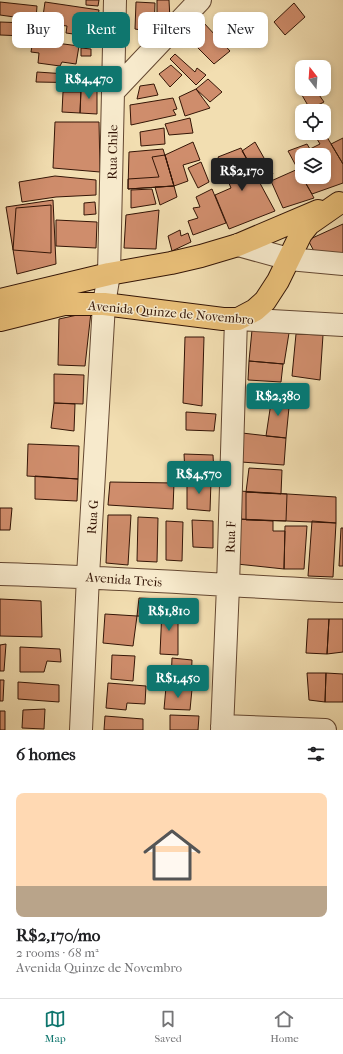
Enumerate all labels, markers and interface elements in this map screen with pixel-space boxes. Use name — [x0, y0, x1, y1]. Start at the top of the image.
chip: Buy — [12, 12, 64, 48]
chip: Rent — [72, 12, 130, 48]
chip: Filters — [138, 12, 205, 48]
chip: New — [213, 12, 268, 48]
north arrow — [295, 60, 331, 96]
map controls — [295, 60, 331, 184]
pin: R$4,470 — [52, 66, 126, 100]
text: R$4,470 — [65, 71, 113, 86]
button: locate — [295, 104, 331, 140]
street label: Rua Chile — [105, 124, 120, 180]
button: layers — [295, 148, 331, 184]
pin: R$2,170 — [205, 158, 279, 192]
text: R$2,170 — [220, 163, 264, 178]
street label: Avenida Quinze de Novembro — [87, 298, 255, 327]
pin: R$2,380 — [241, 383, 315, 417]
text: R$2,380 — [256, 388, 300, 403]
pin: R$4,570 — [162, 461, 236, 495]
text: R$4,570 — [176, 466, 222, 481]
street label: Rua G — [84, 499, 101, 535]
street label: Rua F — [222, 521, 239, 553]
street label: Avenida Treis — [84, 569, 163, 590]
pin: R$1,810 — [132, 598, 206, 632]
text: R$1,810 — [148, 603, 190, 618]
pin: R$1,450 — [141, 665, 215, 699]
text: R$1,450 — [156, 670, 200, 685]
icon: filters — [305, 743, 327, 765]
text: 6 homes — [16, 744, 76, 764]
icon: home — [136, 819, 208, 891]
text: R$2,170/mo — [16, 925, 100, 945]
text: 2 rooms · 68 m² — [16, 945, 99, 960]
text: Avenida Quinze de Novembro — [16, 960, 182, 975]
tab: Map — [44, 1008, 66, 1045]
tab: Saved — [155, 1008, 182, 1045]
tab: Home — [270, 1008, 299, 1045]

